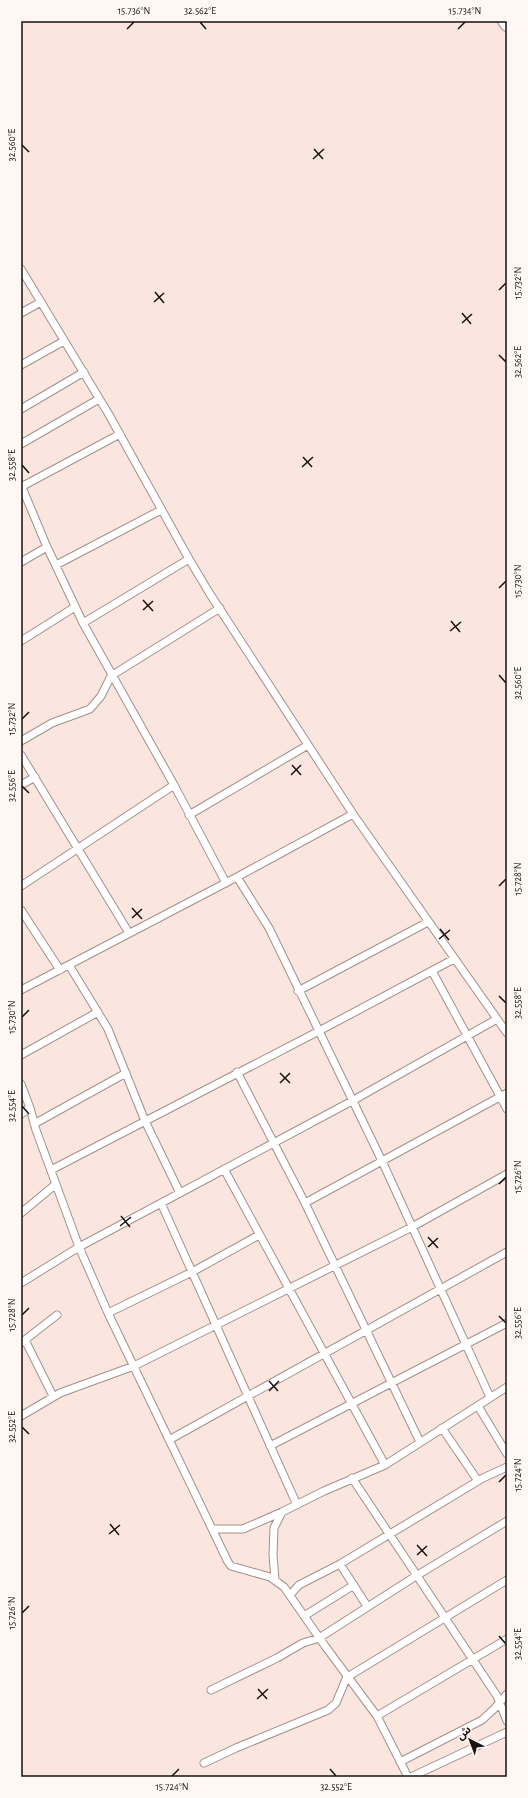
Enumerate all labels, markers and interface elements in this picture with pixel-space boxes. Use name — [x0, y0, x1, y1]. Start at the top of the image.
text: 15.736°N — [118, 6, 150, 16]
text: 32.562°E — [184, 6, 216, 16]
text: 15.734°N — [449, 6, 481, 16]
text: 32.560°E — [7, 128, 17, 161]
text: 15.732°N — [513, 267, 523, 299]
text: 32.562°E — [513, 346, 523, 378]
text: 32.558°E — [7, 449, 17, 481]
text: 15.730°N — [513, 564, 523, 598]
text: 32.560°E — [513, 666, 523, 699]
text: 15.732°N — [7, 703, 17, 735]
text: 32.556°E — [7, 770, 17, 802]
text: 15.728°N — [513, 862, 523, 896]
text: 32.558°E — [513, 987, 523, 1019]
text: 15.730°N — [7, 1000, 17, 1034]
text: 32.554°E — [7, 1090, 17, 1122]
text: 15.726°N — [513, 1160, 523, 1194]
text: 15.728°N — [7, 1298, 17, 1332]
text: 32.556°E — [513, 1307, 523, 1339]
text: 32.552°E — [7, 1411, 17, 1443]
text: 15.724°N — [513, 1458, 523, 1492]
text: 15.726°N — [7, 1596, 17, 1630]
text: 32.554°E — [513, 1628, 523, 1660]
north arrow — [450, 1720, 490, 1760]
text: ش — [454, 1724, 474, 1743]
text: 15.724°N — [155, 1782, 189, 1792]
text: 32.552°E — [320, 1782, 352, 1792]

